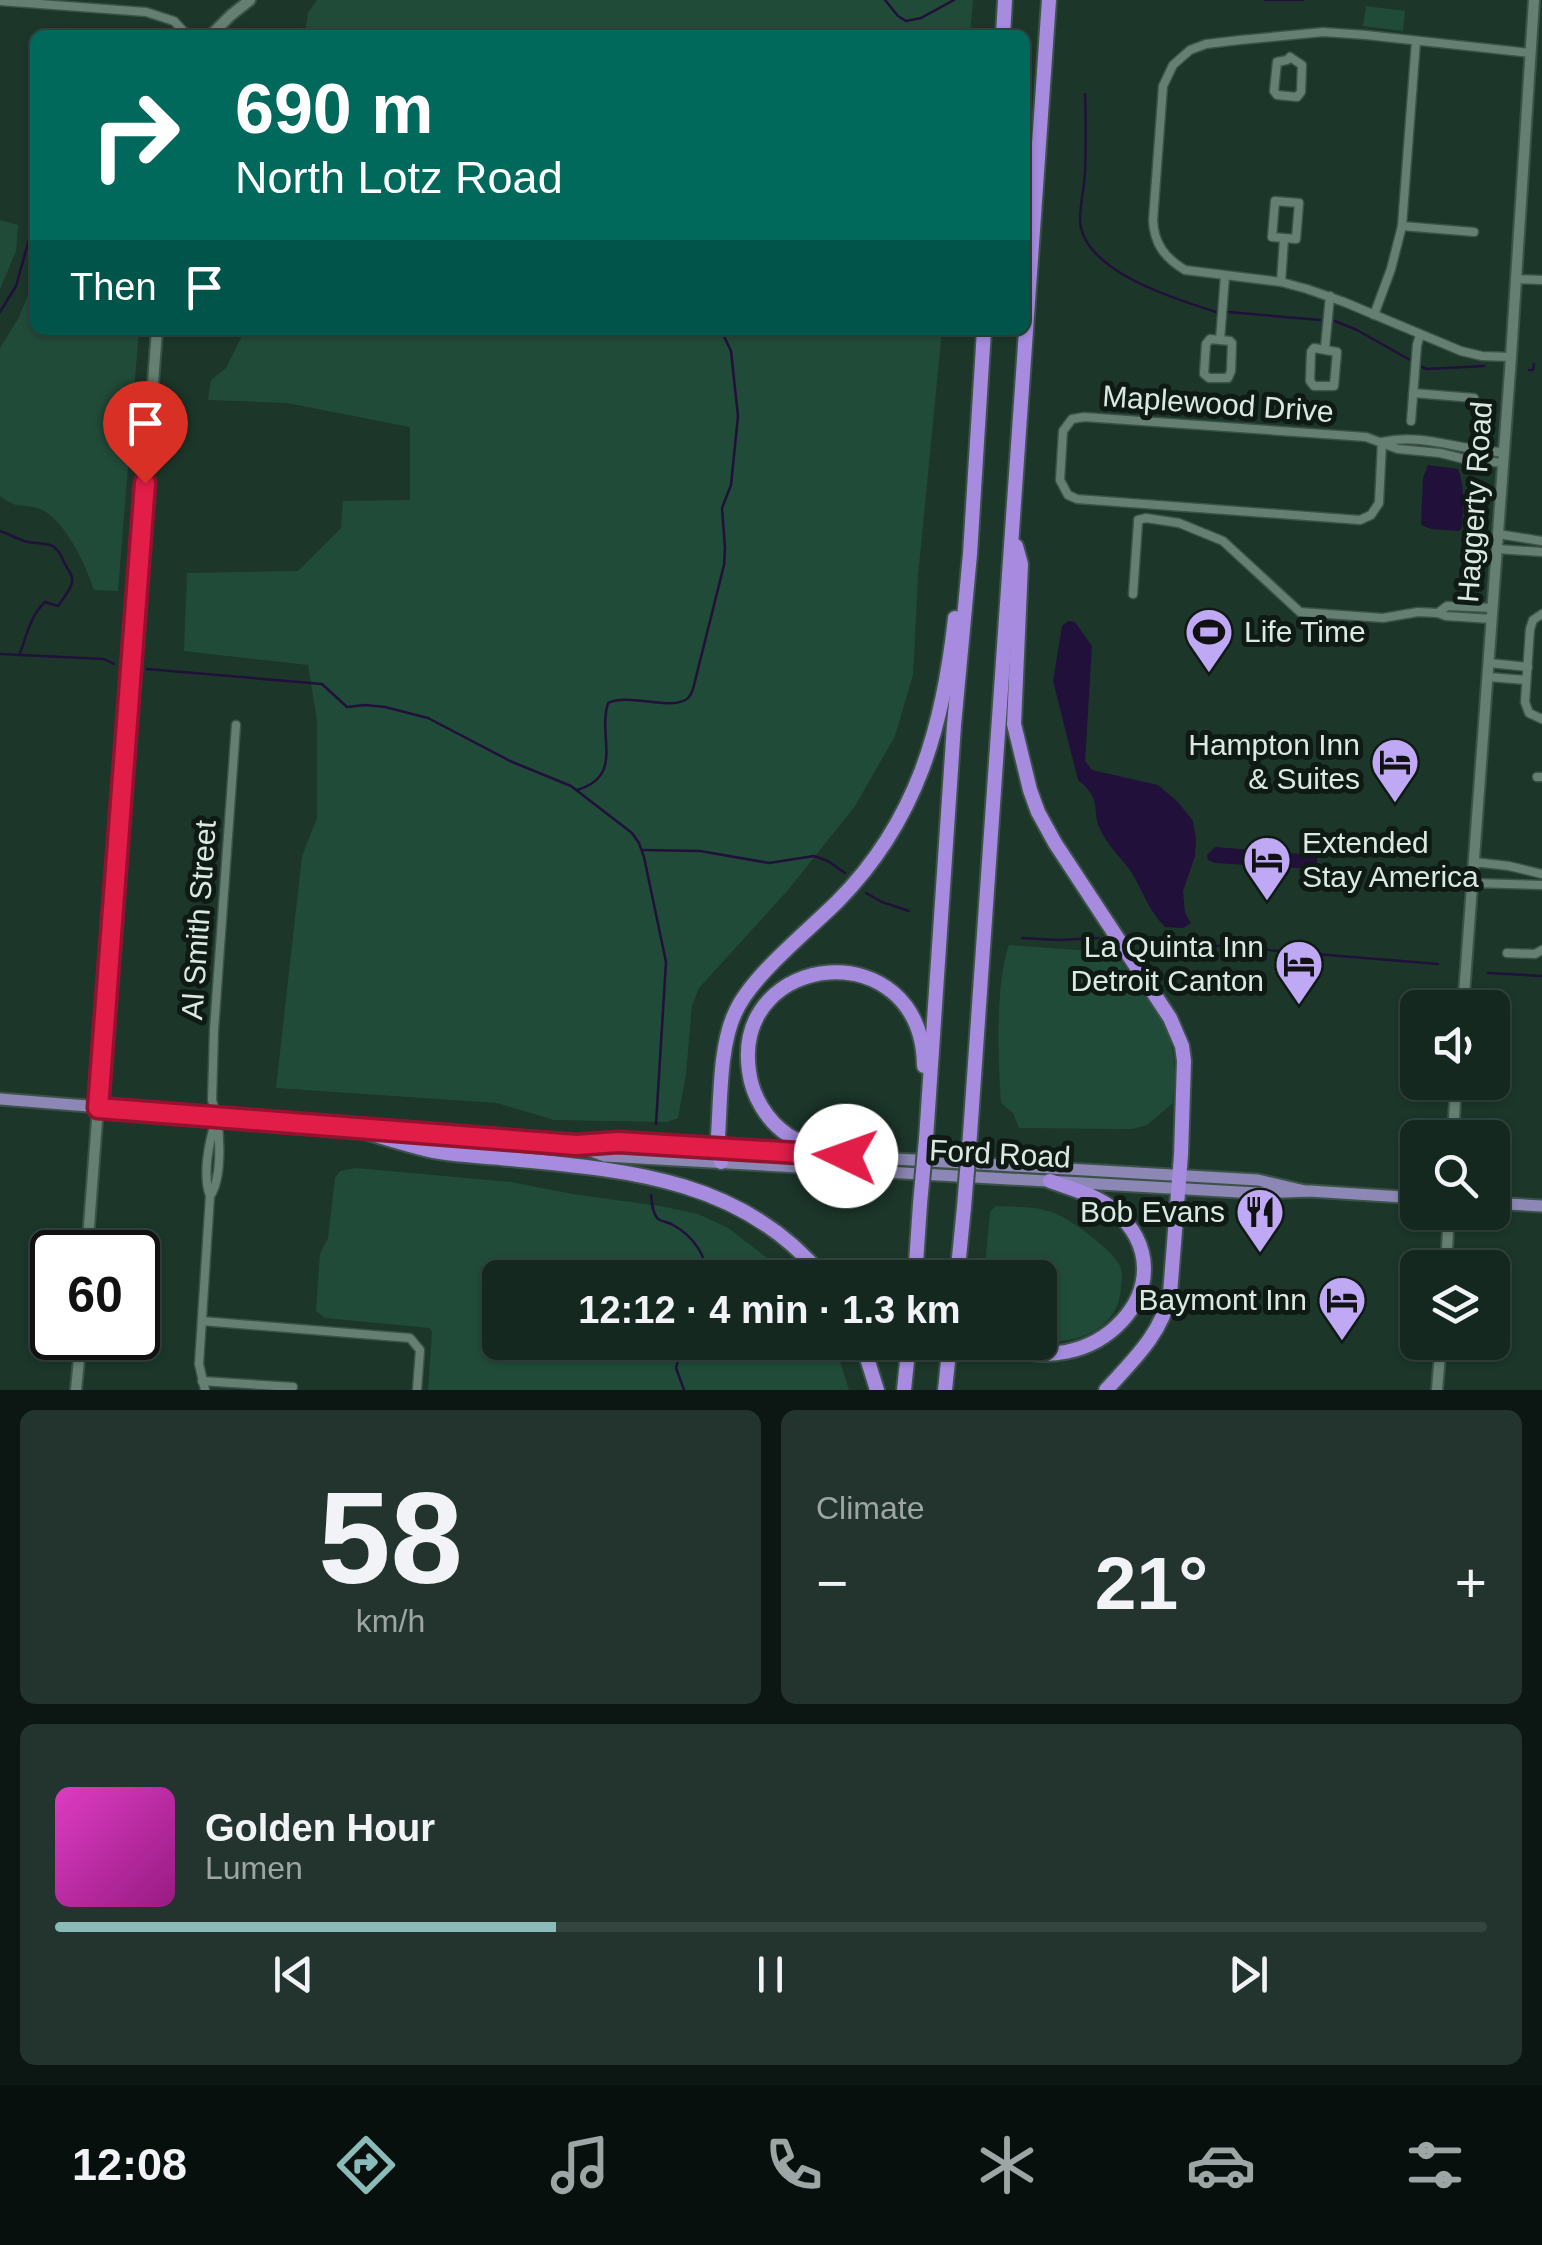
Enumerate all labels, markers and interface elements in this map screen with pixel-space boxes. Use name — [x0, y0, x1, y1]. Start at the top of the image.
icon: right — [70, 70, 200, 200]
text: 690 m — [235, 70, 433, 148]
text: North Lotz Road — [235, 152, 563, 203]
icon: arrive — [177, 260, 232, 315]
text: Then — [70, 266, 157, 308]
street label: Maplewood Drive — [1101, 379, 1335, 428]
pin — [103, 381, 188, 484]
icon: arrive — [118, 396, 173, 451]
street label: Haggerty Road — [1451, 400, 1498, 604]
sports icon: Life Time — [1183, 606, 1235, 674]
place label: Life Time — [1244, 615, 1366, 648]
place label: Hampton Inn & Suites — [1188, 728, 1360, 795]
hotel icon: Hampton Inn & Suites — [1369, 736, 1421, 804]
street label: Al Smith Street — [175, 818, 222, 1021]
place label: Extended Stay America — [1302, 826, 1479, 893]
hotel icon: Extended Stay America — [1241, 834, 1293, 902]
place label: La Quinta Inn Detroit Canton — [1071, 930, 1264, 997]
hotel icon: La Quinta Inn Detroit Canton — [1273, 938, 1325, 1006]
map controls — [1400, 990, 1510, 1360]
button: sound — [1400, 990, 1510, 1100]
position arrow — [794, 1104, 898, 1208]
button: search — [1400, 1120, 1510, 1230]
street label: Ford Road — [928, 1133, 1072, 1174]
restaurant icon: Bob Evans — [1234, 1186, 1286, 1254]
place label: Bob Evans — [1080, 1195, 1225, 1228]
speed limit sign: 60 — [30, 1230, 160, 1360]
button: layers — [1400, 1250, 1510, 1360]
hotel icon: Baymont Inn — [1316, 1274, 1368, 1342]
place label: Baymont Inn — [1139, 1283, 1307, 1316]
text: 12:12 · 4 min · 1.3 km — [578, 1289, 961, 1331]
text: 58 — [318, 1465, 463, 1611]
text: Climate — [816, 1490, 924, 1526]
text: 21° — [1095, 1541, 1208, 1625]
text: − — [816, 1552, 848, 1614]
text: + — [1455, 1552, 1487, 1614]
text: km/h — [356, 1603, 425, 1639]
text: Golden Hour — [205, 1807, 435, 1849]
text: Lumen — [205, 1850, 303, 1886]
icon: previous — [266, 1947, 321, 2002]
icon: pause — [743, 1947, 798, 2002]
icon: next — [1221, 1947, 1276, 2002]
icon: directions — [331, 2130, 401, 2200]
icon: music — [545, 2130, 615, 2200]
icon: phone — [759, 2130, 829, 2200]
icon: climate — [972, 2130, 1042, 2200]
icon: car — [1186, 2130, 1256, 2200]
icon: filters — [1400, 2130, 1470, 2200]
text: 12:08 — [72, 2139, 187, 2190]

